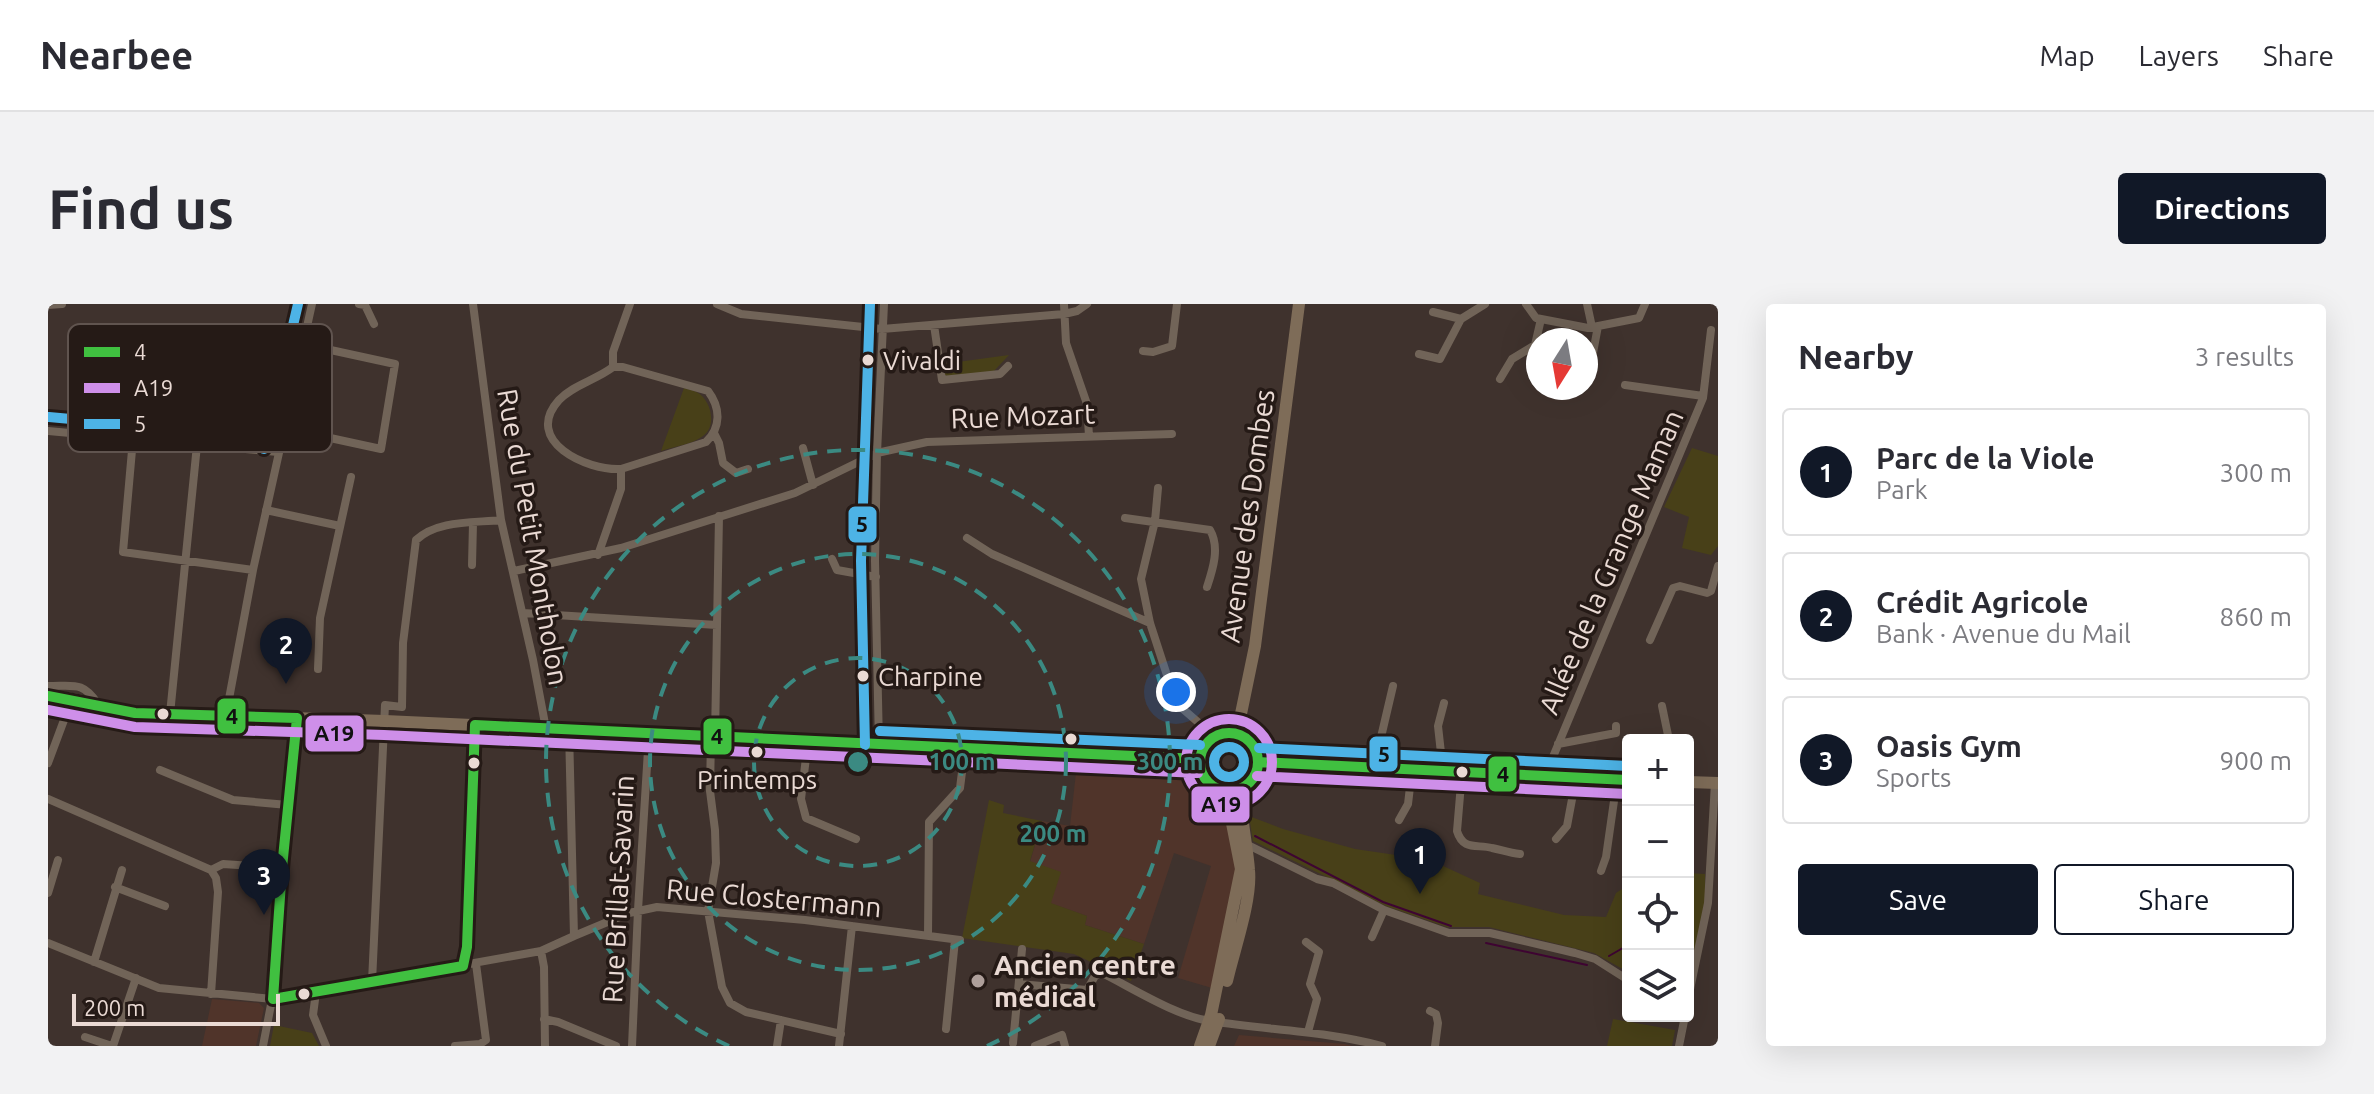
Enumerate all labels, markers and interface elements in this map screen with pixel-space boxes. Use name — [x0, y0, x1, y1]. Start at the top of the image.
text: Nearbee — [40, 34, 193, 76]
text: Map — [2039, 40, 2095, 71]
text: Layers — [2139, 40, 2219, 71]
text: Share — [2263, 40, 2334, 71]
button: Directions — [2118, 173, 2326, 244]
text: Find us — [48, 177, 234, 240]
legend — [68, 324, 332, 452]
north arrow — [1526, 328, 1598, 400]
text: Nearby — [1798, 337, 1913, 375]
text: 4 — [134, 339, 146, 364]
text: 3 results — [2195, 342, 2294, 371]
place label: Vivaldi — [883, 346, 961, 375]
marker: Vivaldi — [860, 352, 876, 368]
text: A19 — [134, 375, 173, 400]
street label: Rue du Petit Montholon — [492, 386, 575, 688]
street label: Avenue des Dombes — [1213, 387, 1280, 645]
street label: Rue Mozart — [950, 397, 1096, 434]
street label: Allée de la Grange Maman — [1532, 405, 1689, 719]
text: 5 — [134, 411, 146, 436]
text: Parc de la Viole — [1876, 441, 2095, 475]
text: 1 — [1819, 458, 1833, 487]
text: 300 m — [2220, 458, 2292, 487]
text: Park — [1876, 475, 1928, 504]
line badge: 5 — [847, 505, 878, 544]
text: 5 — [856, 511, 868, 536]
text: Crédit Agricole — [1876, 585, 2089, 619]
text: 2 — [1819, 602, 1833, 631]
text: 860 m — [2220, 602, 2292, 631]
pin: 2 — [260, 618, 312, 684]
text: Bank · Avenue du Mail — [1876, 619, 2131, 648]
place label: Charpine — [878, 662, 983, 691]
marker: Charpine — [855, 668, 871, 684]
your location — [1156, 672, 1196, 712]
line badge: 4 — [216, 697, 247, 735]
text: 4 — [226, 703, 238, 728]
unlabelled marker — [155, 706, 171, 722]
line badge: A19 — [304, 714, 365, 753]
line badge: 4 — [702, 717, 733, 756]
text: A19 — [314, 720, 354, 745]
text: 4 — [711, 723, 723, 748]
text: Oasis Gym — [1876, 729, 2022, 763]
unlabelled marker — [1063, 731, 1079, 747]
map controls — [1622, 734, 1694, 1022]
button: + — [1622, 734, 1694, 806]
line badge: 5 — [1368, 735, 1399, 773]
text: 5 — [1378, 741, 1390, 766]
marker: Printemps — [749, 744, 765, 760]
text: 3 — [1819, 746, 1833, 775]
text: 900 m — [2220, 746, 2292, 775]
centre of rings — [844, 748, 872, 776]
text: 100 m — [929, 748, 995, 775]
text: 300 m — [1137, 748, 1203, 775]
unlabelled marker — [466, 755, 482, 771]
line badge: 4 — [1487, 755, 1518, 793]
text: 4 — [1497, 761, 1509, 786]
text: Sports — [1876, 763, 1951, 792]
unlabelled marker — [1454, 764, 1470, 780]
place label: Printemps — [697, 765, 817, 794]
street label: Rue Brillat-Savarin — [596, 774, 639, 1004]
line badge: A19 — [1190, 785, 1251, 824]
text: A19 — [1201, 791, 1241, 816]
button: − — [1622, 806, 1694, 878]
text: 200 m — [1020, 820, 1086, 847]
pin: 1 — [1394, 828, 1446, 894]
pin: 3 — [238, 849, 290, 915]
button: Save — [1798, 864, 2038, 935]
button: Share — [2054, 864, 2294, 935]
street label: Rue Clostermann — [665, 873, 883, 922]
button: locate — [1622, 878, 1694, 950]
place label: Ancien centre médical — [994, 949, 1176, 1012]
button: layers — [1622, 950, 1694, 1022]
marker: Ancien centre médical — [969, 972, 987, 990]
unlabelled marker — [296, 986, 312, 1002]
scale bar — [72, 990, 280, 1026]
text: 200 m — [84, 995, 145, 1020]

